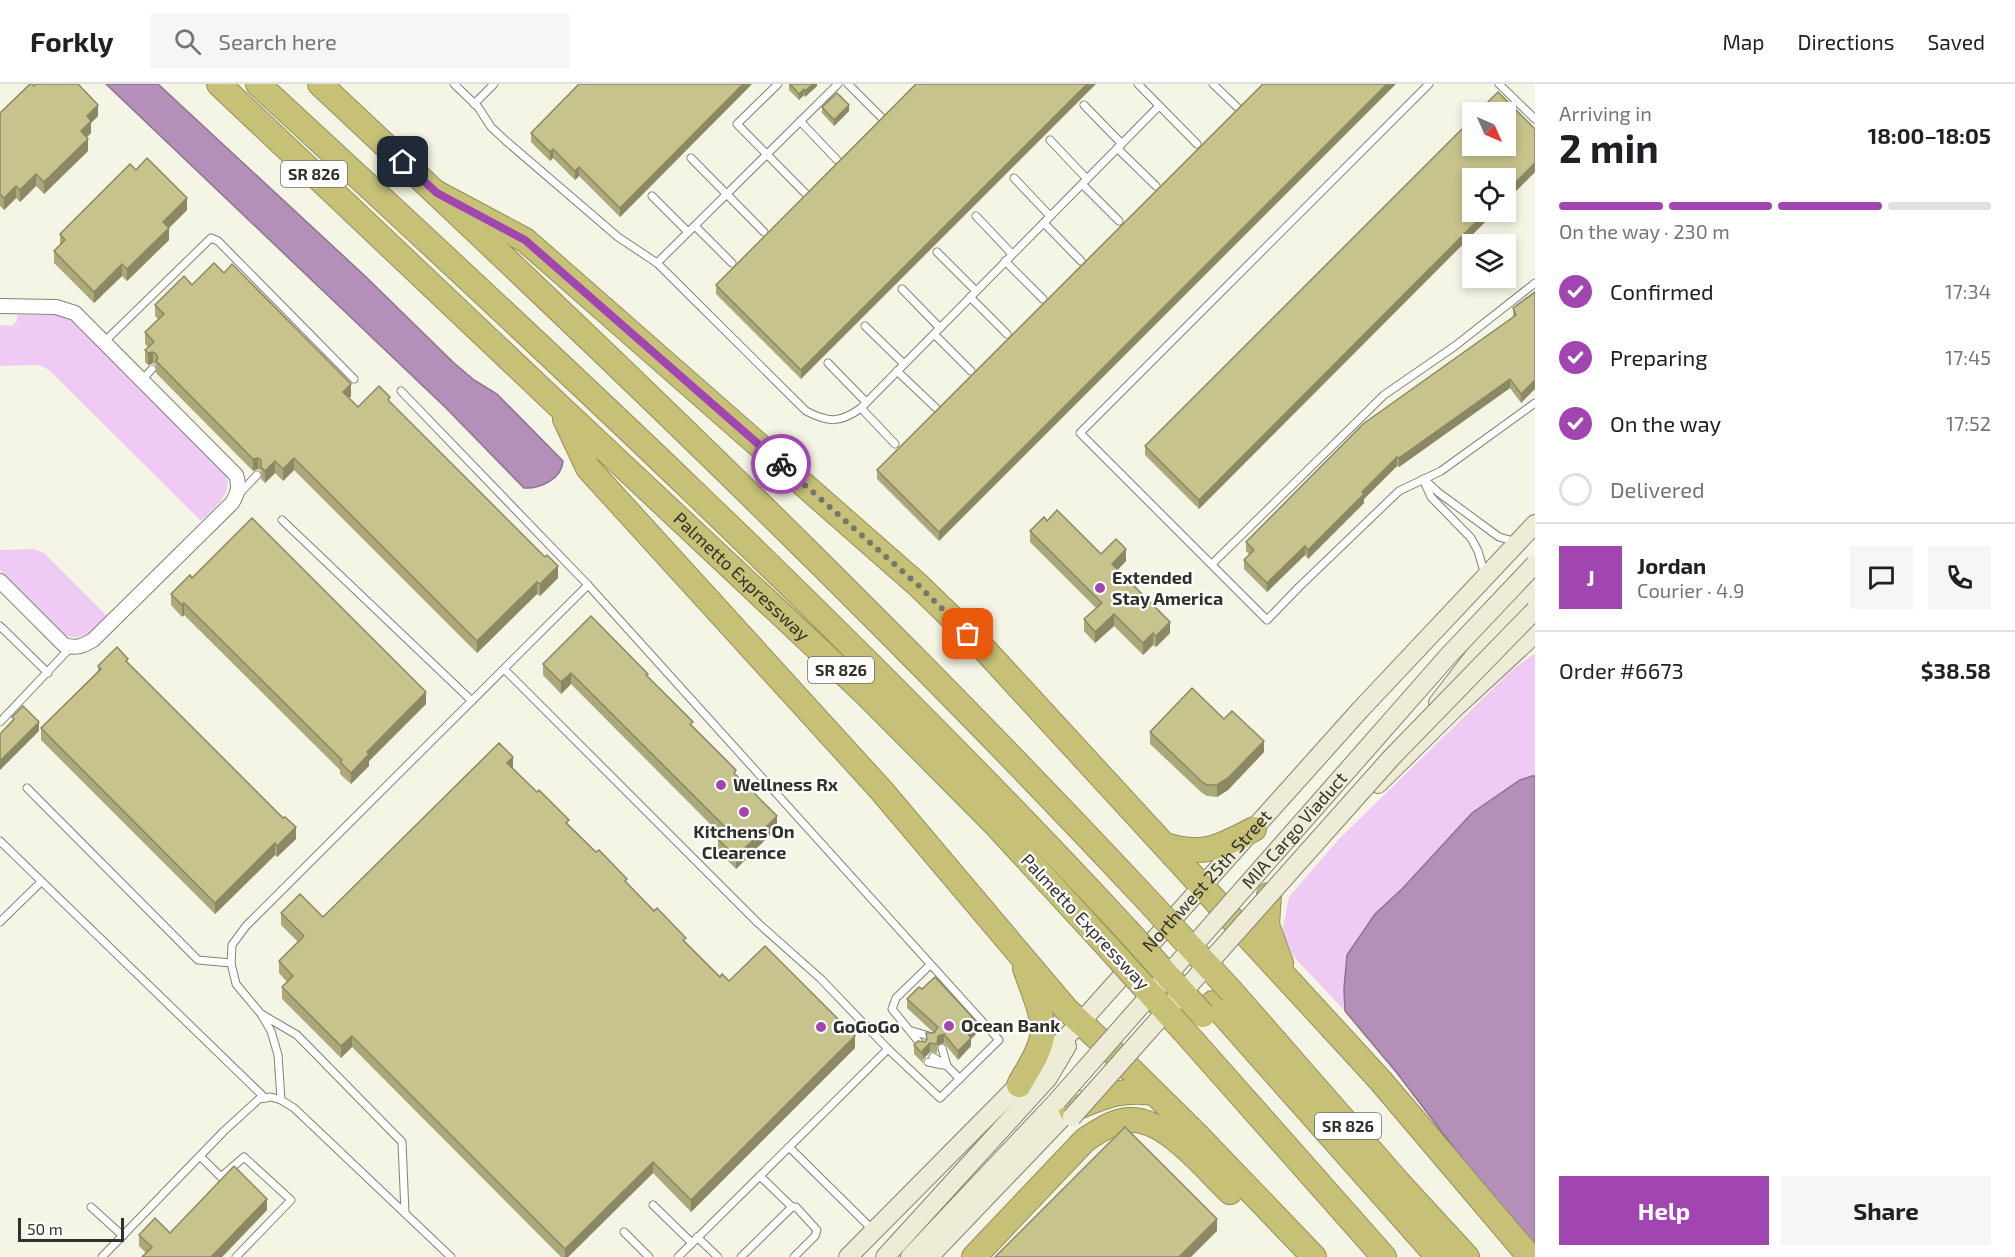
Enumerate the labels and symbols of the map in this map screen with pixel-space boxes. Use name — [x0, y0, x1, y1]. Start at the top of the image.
north arrow — [1462, 102, 1516, 156]
pin — [377, 136, 428, 187]
road number: SR 826 — [281, 161, 347, 187]
courier — [751, 434, 811, 494]
street label: Palmetto Expressway — [669, 507, 815, 646]
place label: Extended Stay America — [1112, 566, 1223, 609]
marker: Extended Stay America — [1093, 581, 1107, 595]
pin — [942, 608, 993, 659]
road number: SR 826 — [808, 657, 874, 683]
street label: MIA Cargo Viaduct — [1237, 767, 1351, 893]
place label: Wellness Rx — [733, 773, 839, 795]
marker: Wellness Rx — [714, 778, 728, 792]
marker: Kitchens On Clearence — [737, 805, 751, 819]
street label: Northwest 25th Street — [1137, 805, 1276, 956]
place label: Kitchens On Clearence — [693, 820, 795, 863]
street label: Palmetto Expressway — [1017, 849, 1155, 994]
place label: Ocean Bank — [961, 1014, 1060, 1036]
place label: GoGoGo — [833, 1015, 900, 1037]
marker: Ocean Bank — [942, 1019, 956, 1033]
marker: GoGoGo — [814, 1020, 828, 1034]
road number: SR 826 — [1315, 1113, 1381, 1139]
scale bar — [18, 1215, 124, 1242]

